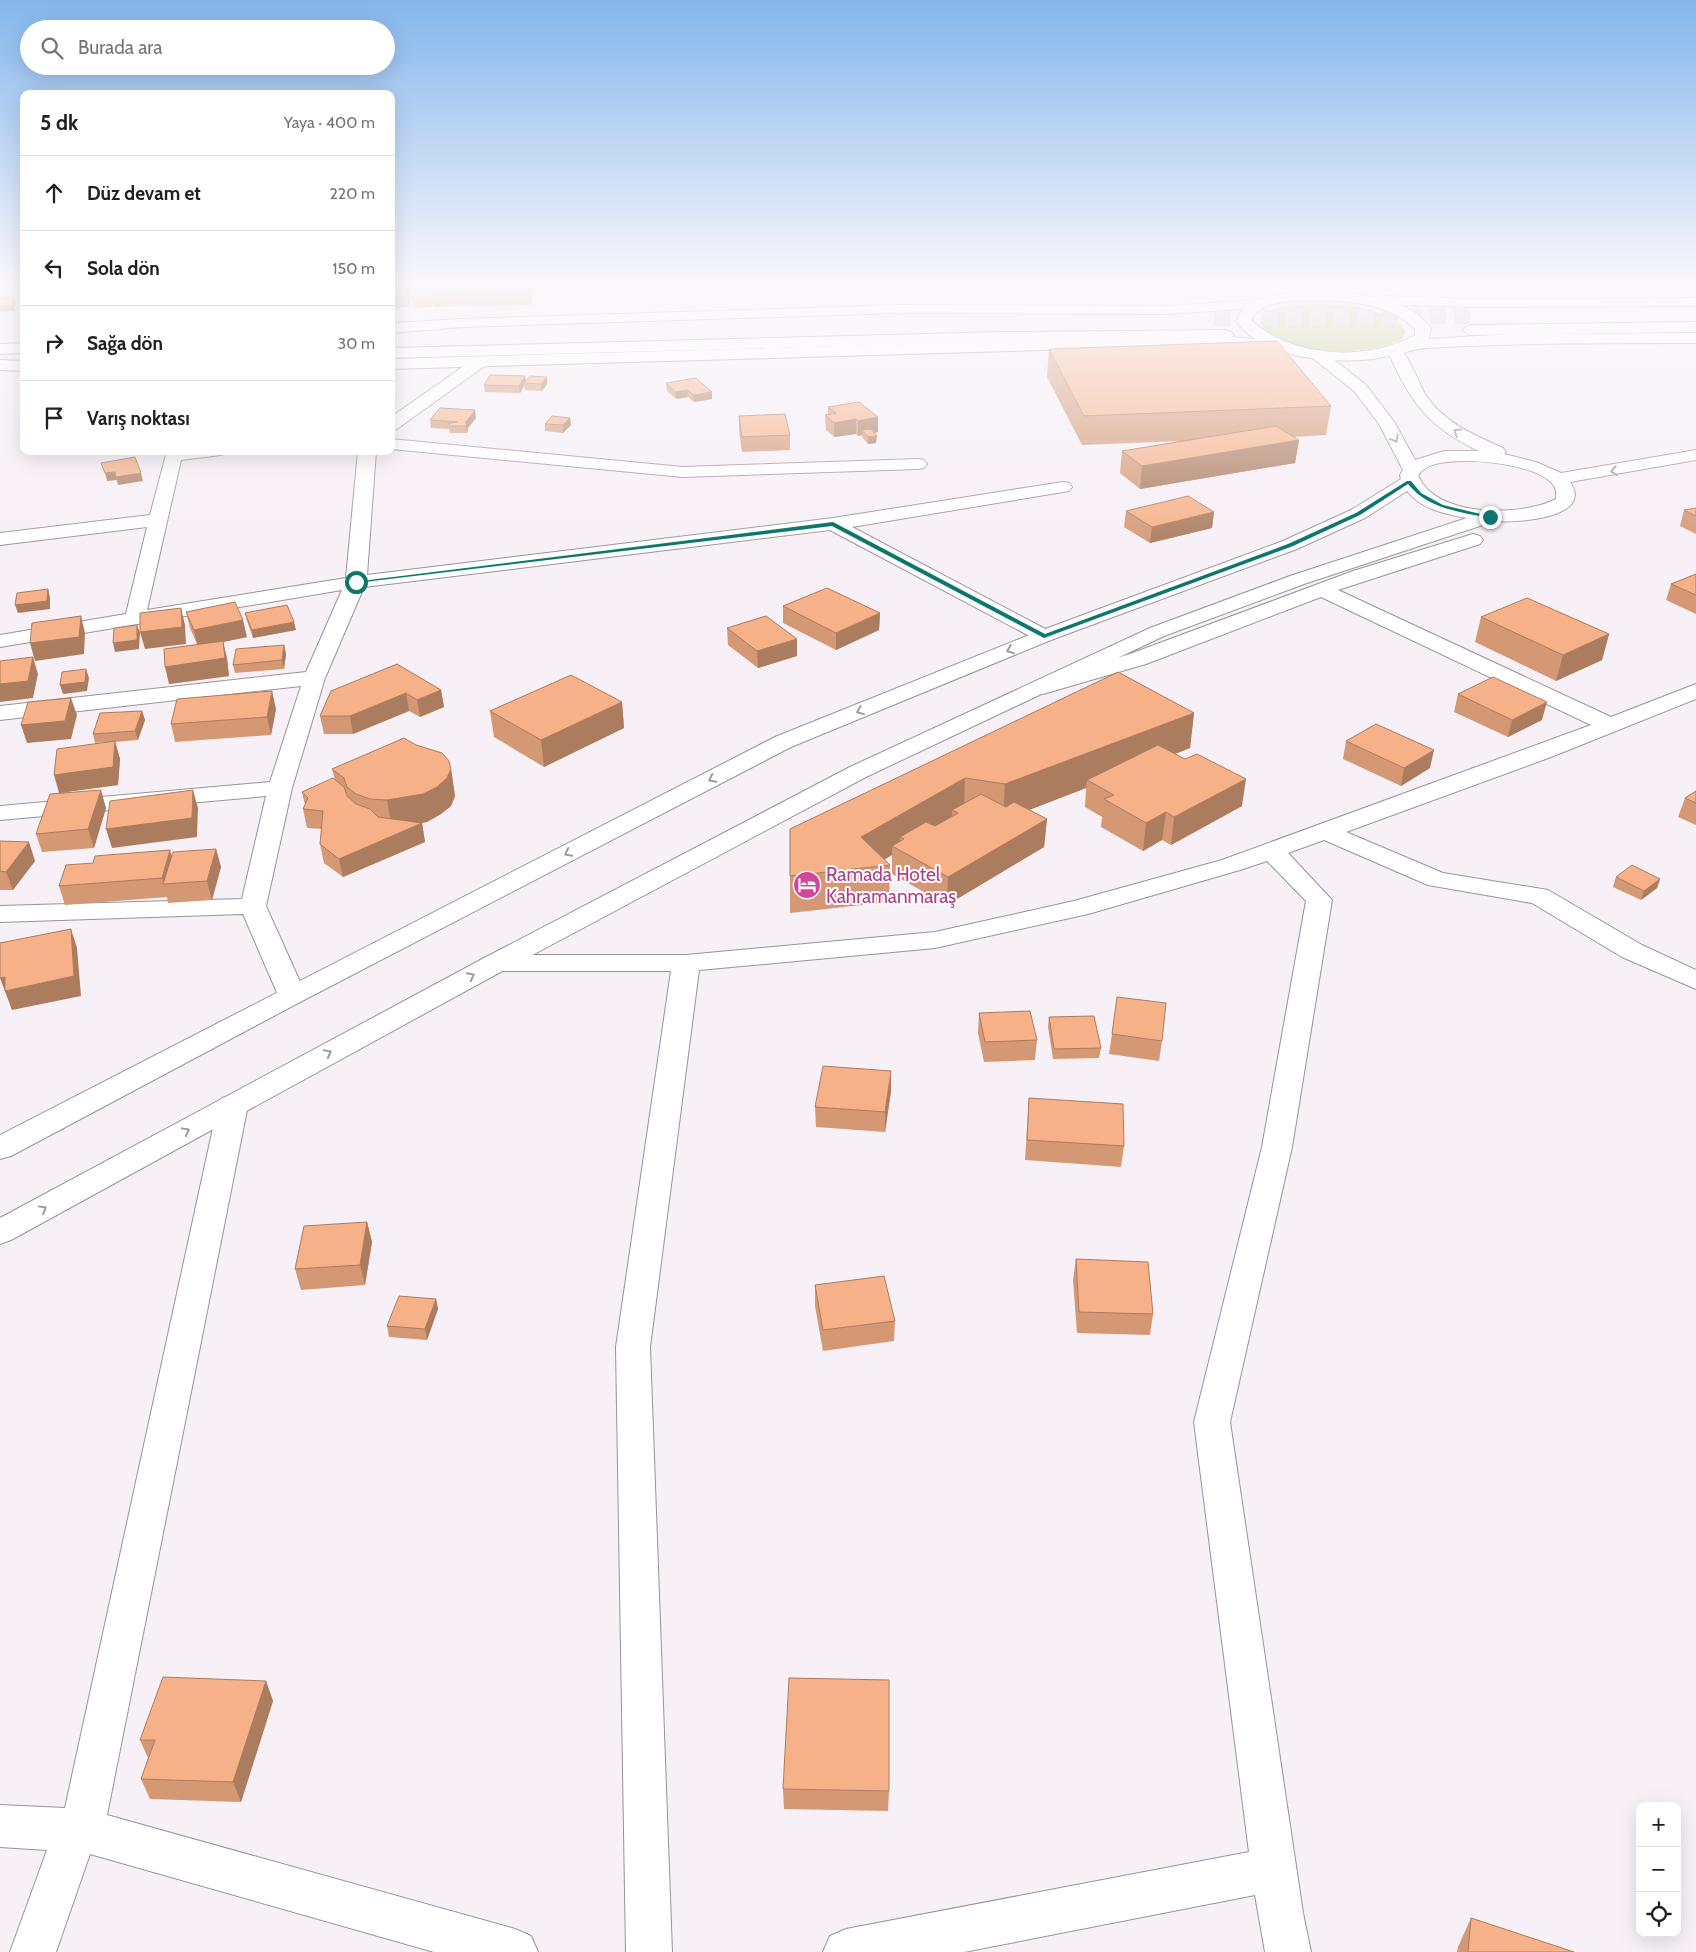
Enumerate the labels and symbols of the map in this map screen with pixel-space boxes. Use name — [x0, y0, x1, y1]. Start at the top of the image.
one-way arrow — [1453, 429, 1463, 438]
one-way arrow — [1389, 434, 1399, 443]
one-way arrow — [1609, 466, 1618, 476]
route end — [1479, 506, 1502, 529]
route start — [345, 571, 368, 594]
one-way arrow — [1007, 644, 1015, 654]
one-way arrow — [856, 705, 865, 715]
one-way arrow — [708, 773, 717, 783]
one-way arrow — [564, 847, 573, 857]
place label: Ramada Hotel Kahramanmaraş — [826, 863, 956, 908]
hotel icon: Ramada Hotel Kahramanmaraş — [792, 870, 822, 900]
one-way arrow — [466, 972, 475, 982]
one-way arrow — [323, 1049, 332, 1059]
one-way arrow — [180, 1127, 189, 1137]
one-way arrow — [38, 1205, 47, 1215]

